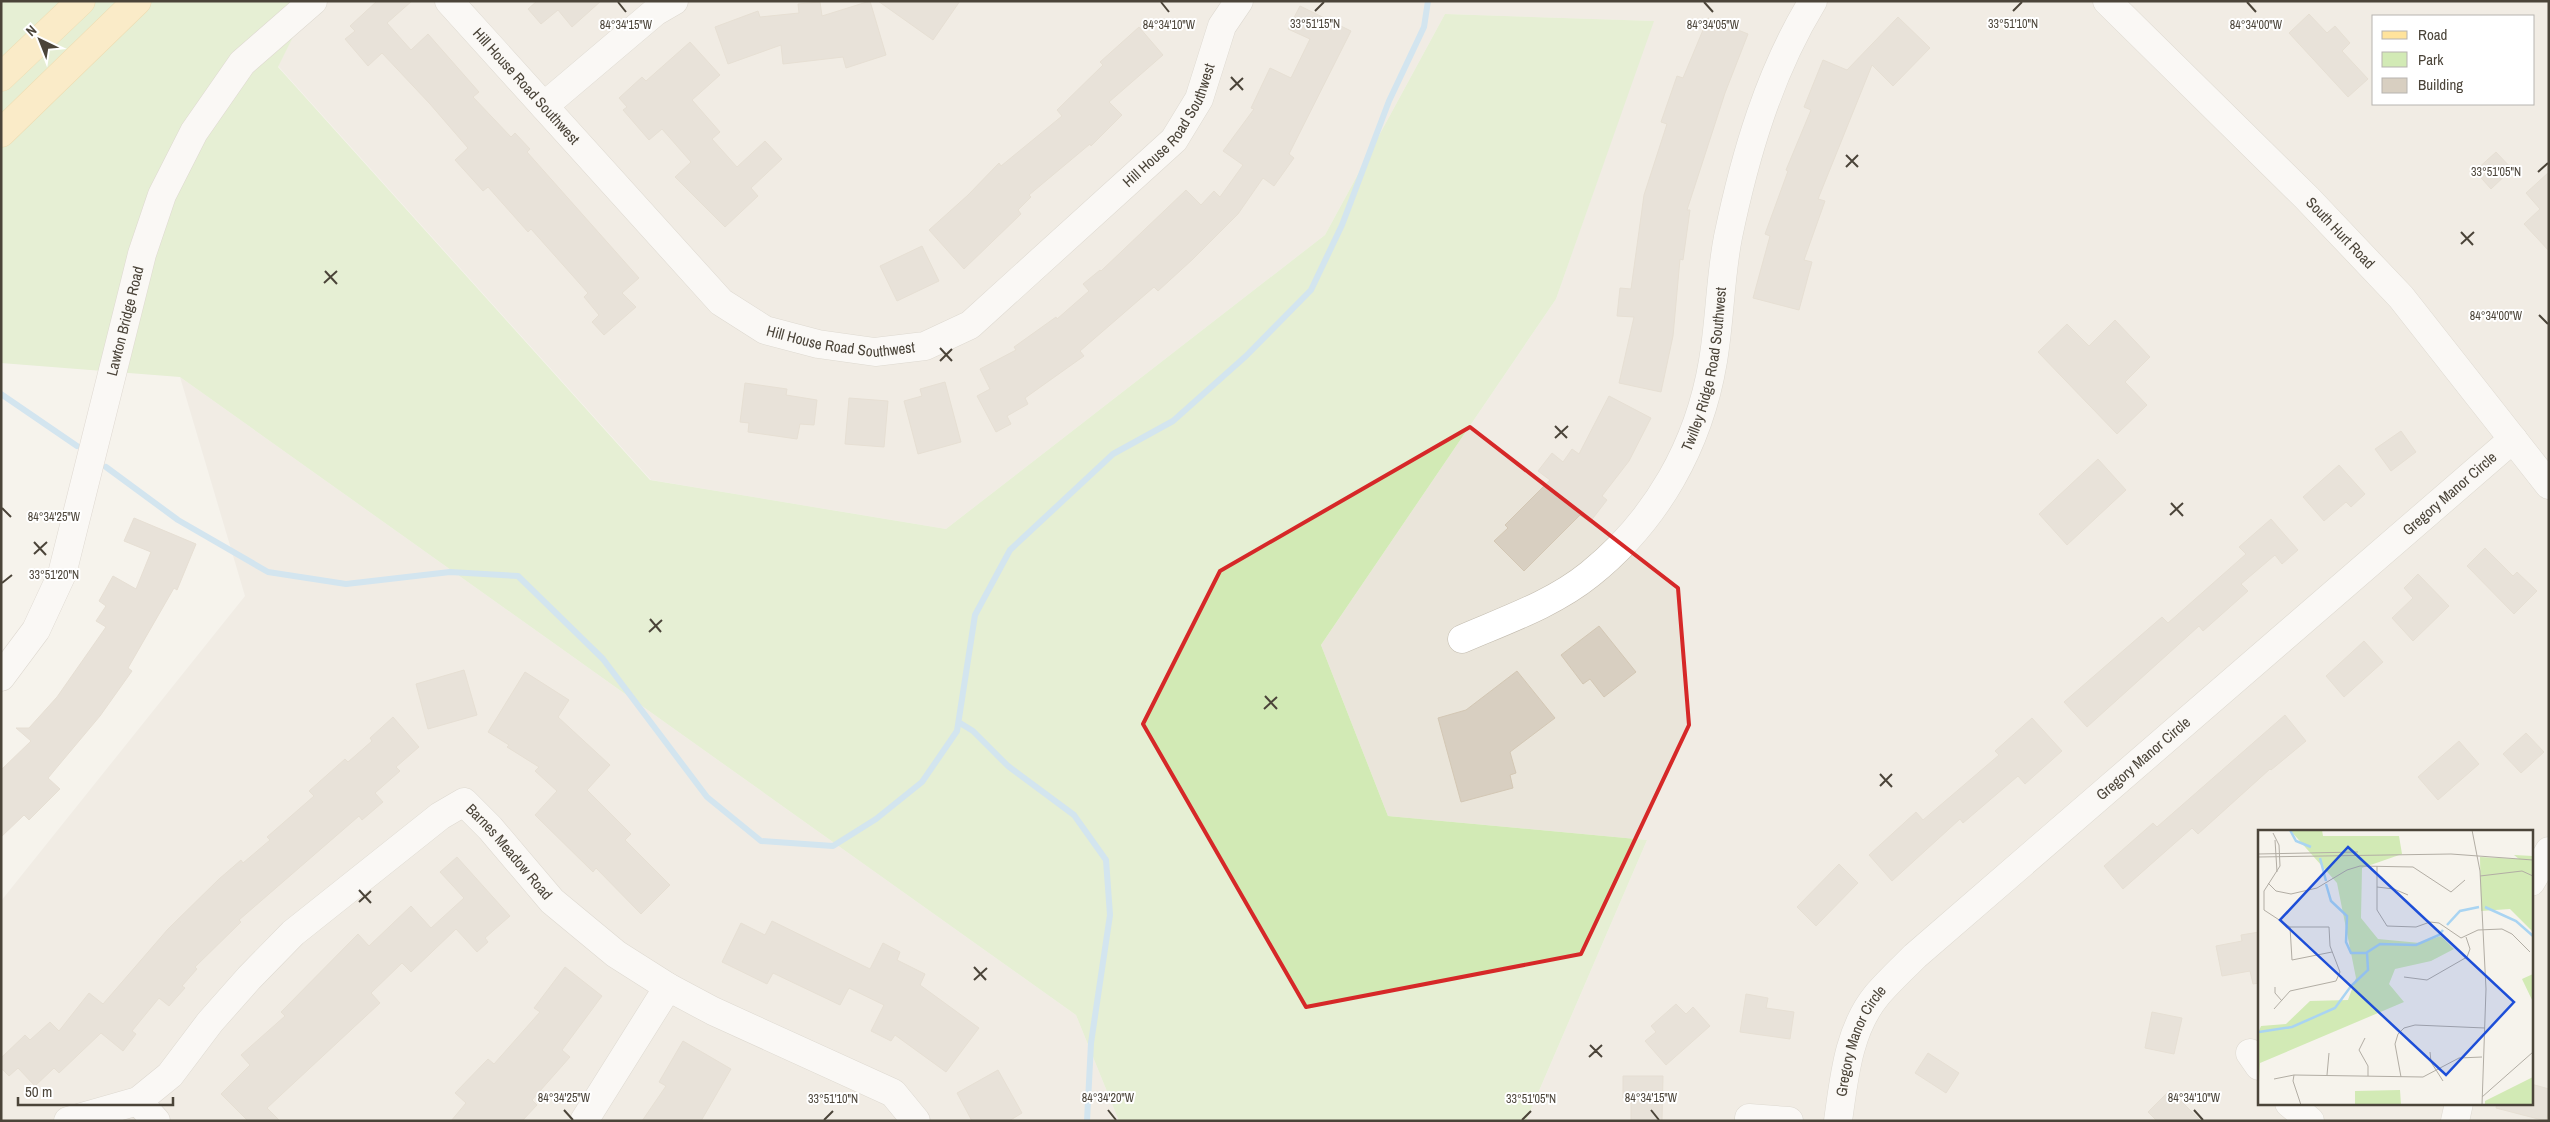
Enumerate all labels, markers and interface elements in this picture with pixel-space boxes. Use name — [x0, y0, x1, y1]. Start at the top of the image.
north arrow — [15, 15, 65, 65]
legend — [2372, 15, 2535, 105]
text: 33°51'15"N — [1290, 16, 1340, 32]
text: 33°51'10"N — [1988, 16, 2038, 32]
text: 84°34'15"W — [600, 17, 653, 33]
text: 84°34'10"W — [1143, 17, 1196, 33]
text: 84°34'05"W — [1687, 17, 1740, 33]
text: 84°34'00"W — [2230, 17, 2283, 33]
text: N — [22, 21, 40, 40]
street label: Hill House Road Southwest — [468, 23, 585, 149]
text: Road — [2418, 24, 2447, 45]
text: Park — [2418, 49, 2444, 70]
street label: Hill House Road Southwest — [1118, 60, 1220, 192]
text: Building — [2418, 74, 2463, 95]
text: 33°51'05"N — [2471, 164, 2521, 180]
street label: South Hurt Road — [2301, 192, 2380, 273]
street label: Lawton Bridge Road — [101, 264, 149, 378]
street label: Twilley Ridge Road Southwest — [1676, 286, 1731, 454]
text: 84°34'00"W — [2470, 308, 2523, 324]
street label: Hill House Road Southwest — [764, 320, 917, 362]
street label: Gregory Manor Circle — [2398, 447, 2501, 540]
text: 84°34'25"W — [28, 509, 81, 525]
text: 33°51'20"N — [29, 567, 79, 583]
street label: Gregory Manor Circle — [2091, 711, 2195, 805]
street label: Barnes Meadow Road — [461, 799, 557, 904]
inset map — [2258, 830, 2532, 1104]
street label: Gregory Manor Circle — [1830, 980, 1891, 1098]
scale bar — [18, 1074, 172, 1106]
text: 50 m — [25, 1081, 52, 1102]
text: 84°34'25"W — [538, 1090, 591, 1106]
text: 84°34'20"W — [1082, 1090, 1135, 1106]
text: 84°34'15"W — [1625, 1090, 1678, 1106]
text: 84°34'10"W — [2168, 1090, 2221, 1106]
text: 33°51'10"N — [808, 1091, 858, 1107]
text: 33°51'05"N — [1506, 1091, 1556, 1107]

